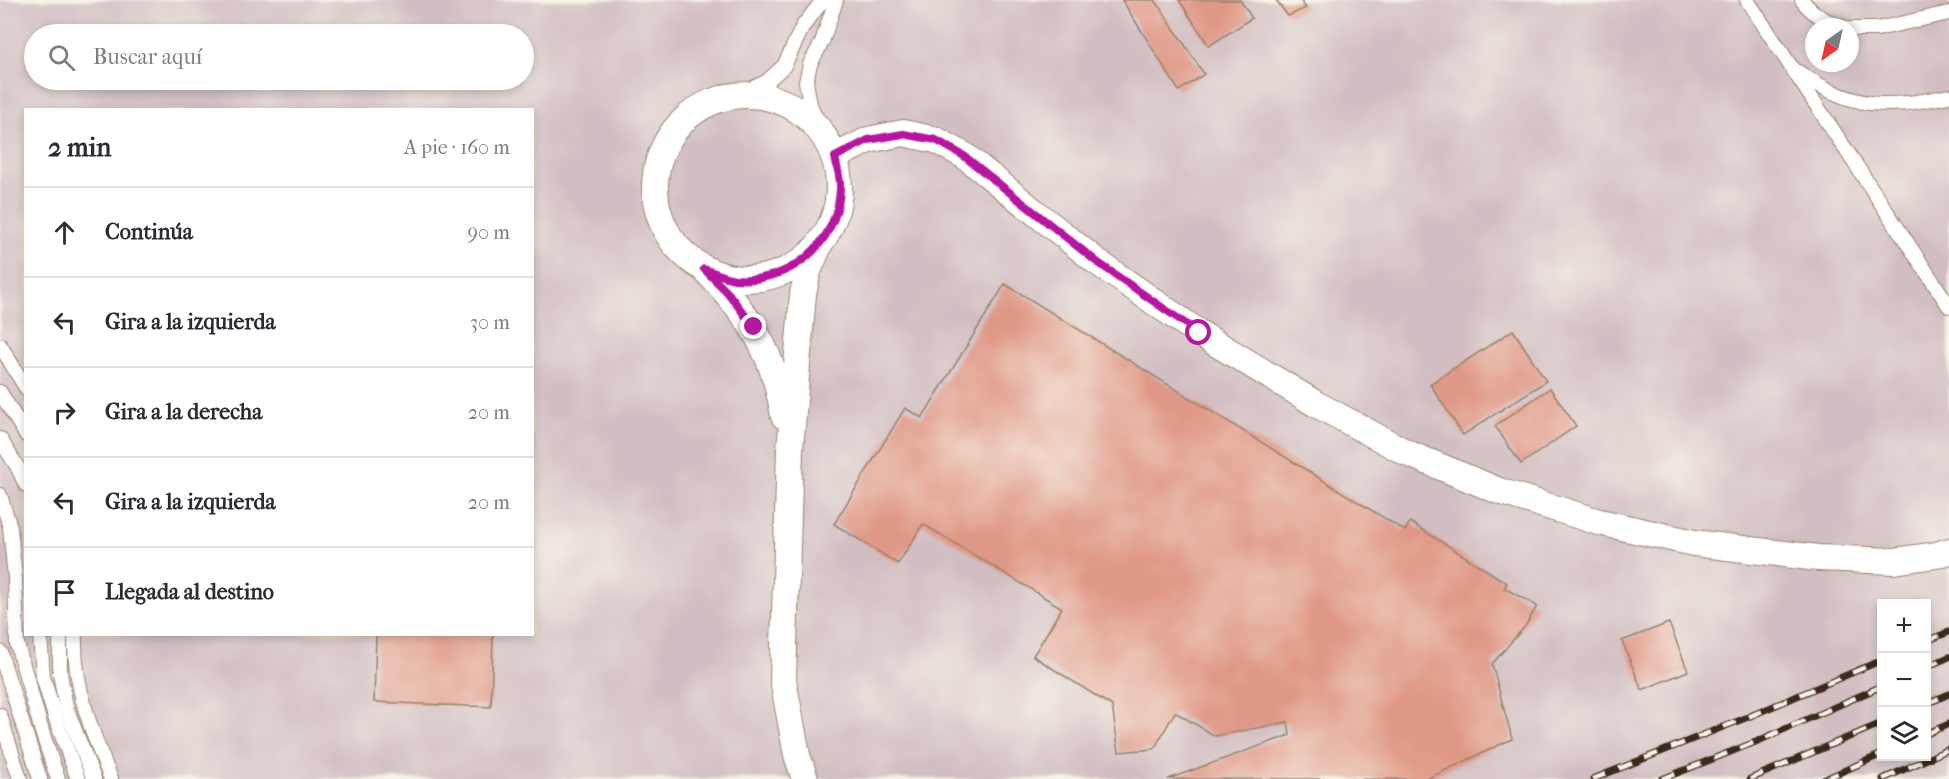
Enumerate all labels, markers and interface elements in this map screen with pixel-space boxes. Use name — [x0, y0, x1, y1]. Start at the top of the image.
north arrow — [1805, 18, 1859, 72]
search box — [24, 24, 534, 90]
icon: search — [45, 41, 78, 74]
text: Buscar aquí — [93, 44, 202, 70]
text: 2 min — [48, 132, 111, 163]
text: A pie · 160 m — [404, 136, 510, 159]
icon: ahead — [48, 216, 81, 249]
text: Continúa — [105, 219, 193, 245]
text: 90 m — [468, 221, 510, 244]
icon: left — [48, 306, 81, 339]
text: Gira a la izquierda — [105, 309, 276, 335]
text: 30 m — [470, 311, 510, 334]
route end — [740, 313, 766, 339]
route start — [1185, 319, 1211, 345]
icon: right — [48, 396, 81, 429]
text: Gira a la derecha — [105, 399, 262, 425]
text: 20 m — [468, 401, 510, 424]
icon: left — [48, 486, 81, 519]
text: Gira a la izquierda — [105, 489, 276, 515]
text: 20 m — [468, 491, 510, 514]
icon: arrive — [48, 576, 81, 609]
text: Llegada al destino — [105, 579, 274, 605]
map controls — [1877, 599, 1931, 761]
button: + — [1877, 599, 1931, 653]
button: − — [1877, 653, 1931, 707]
button: layers — [1877, 707, 1931, 761]

